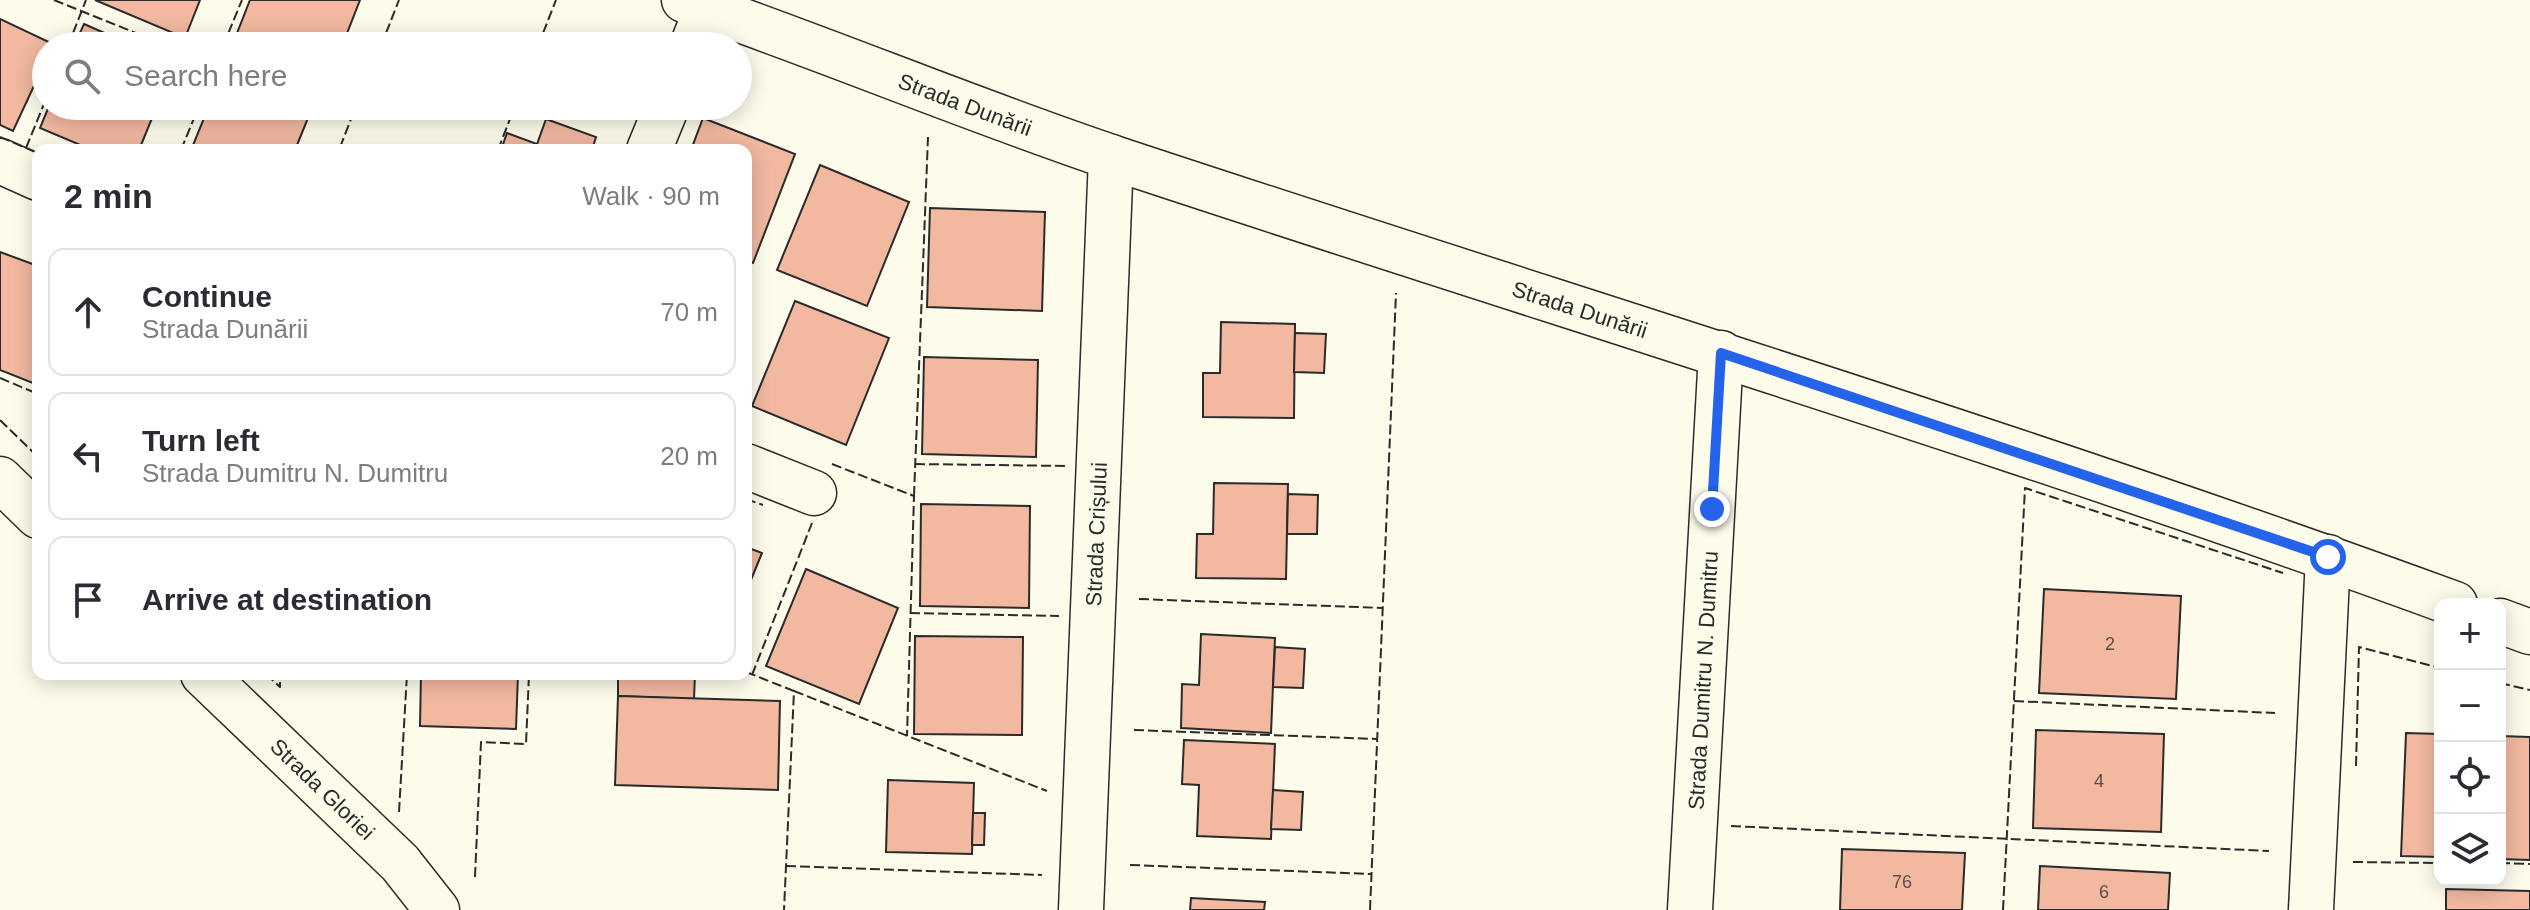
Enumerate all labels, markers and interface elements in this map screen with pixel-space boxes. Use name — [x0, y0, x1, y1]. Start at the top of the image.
search box — [32, 32, 752, 120]
icon: search — [60, 54, 104, 98]
text: Search here — [124, 59, 287, 92]
street label: Strada Dunării — [895, 68, 1035, 141]
text: 2 min — [64, 177, 153, 215]
text: Walk · 90 m — [582, 181, 720, 211]
street label: Strada Dunării — [1509, 276, 1651, 343]
text: Continue — [142, 280, 272, 313]
icon: ahead — [66, 290, 110, 334]
text: 70 m — [660, 297, 718, 327]
text: Strada Dunării — [142, 314, 308, 344]
text: Turn left — [142, 424, 260, 457]
icon: left — [66, 434, 110, 478]
text: 20 m — [660, 441, 718, 471]
text: Strada Dumitru N. Dumitru — [142, 458, 448, 488]
street label: Strada Crișului — [1081, 462, 1111, 607]
route end — [1694, 491, 1730, 527]
route start — [2310, 539, 2346, 575]
street label: Strada Dumitru N. Dumitru — [1683, 550, 1722, 811]
icon: arrive — [66, 578, 110, 622]
text: Arrive at destination — [142, 583, 432, 616]
map controls — [2434, 598, 2506, 886]
button: + — [2434, 598, 2506, 670]
house number: 2 — [2105, 634, 2115, 654]
button: − — [2434, 670, 2506, 742]
street label: Strada Gloriei — [266, 733, 380, 845]
button: locate — [2434, 742, 2506, 814]
house number: 4 — [2094, 771, 2104, 791]
button: layers — [2434, 814, 2506, 886]
house number: 76 — [1892, 872, 1912, 892]
house number: 6 — [2099, 882, 2109, 902]

